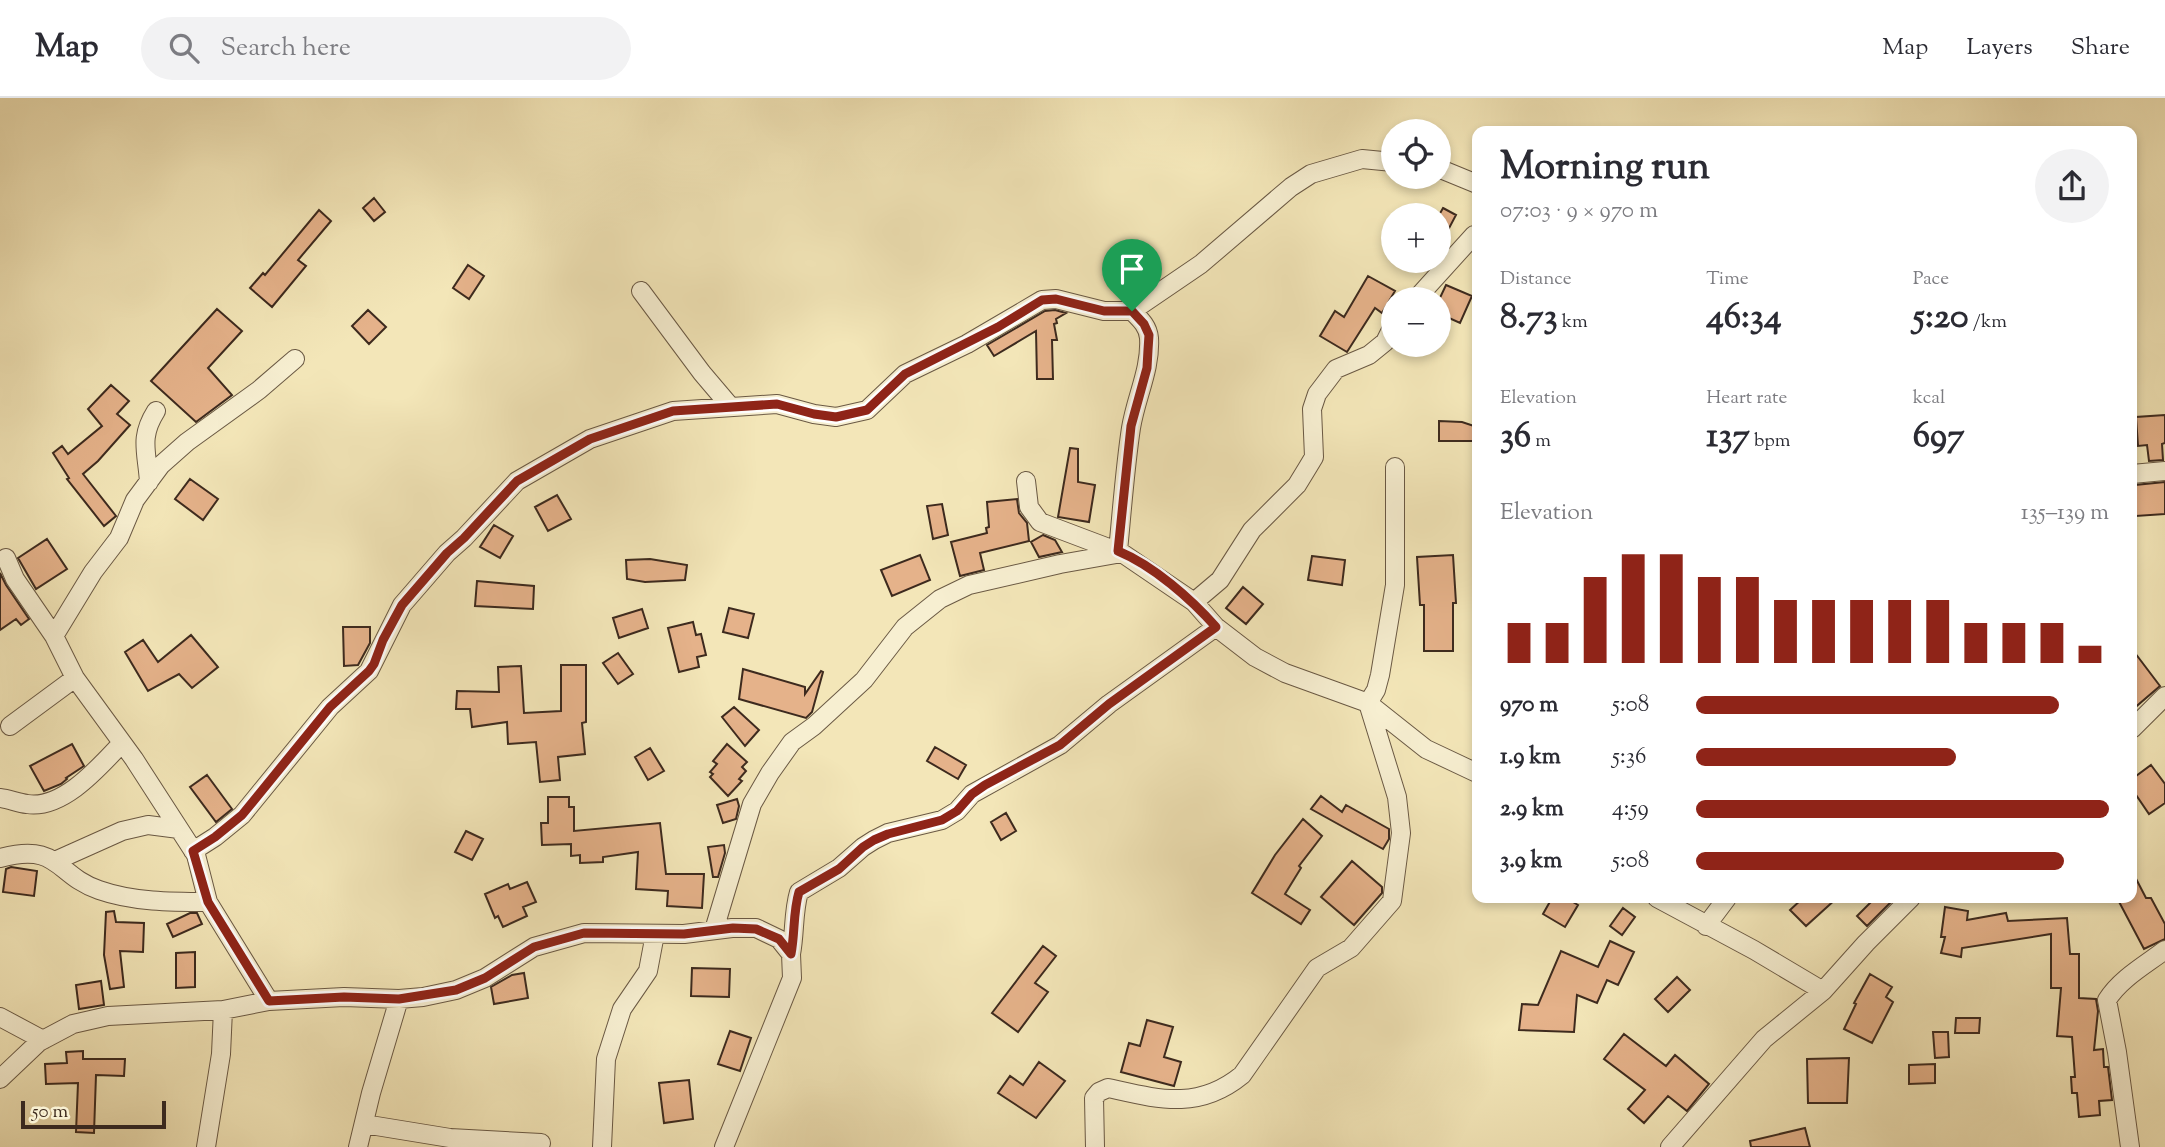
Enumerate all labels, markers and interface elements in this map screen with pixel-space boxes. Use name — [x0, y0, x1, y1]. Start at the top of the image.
search box — [141, 17, 631, 80]
text: Map — [35, 24, 99, 72]
icon: search — [165, 29, 203, 67]
text: Search here — [221, 30, 351, 67]
text: Map — [1882, 31, 1928, 65]
text: Layers — [1966, 31, 2033, 65]
text: Share — [2071, 31, 2130, 65]
map controls — [1381, 119, 1451, 357]
button: locate — [1381, 119, 1451, 189]
text: Morning run — [1500, 142, 1710, 196]
button: share — [2035, 149, 2109, 223]
text: 07:03 · 9 × 970 m — [1500, 195, 1658, 228]
button: + — [1381, 203, 1451, 273]
pin — [1102, 239, 1162, 311]
icon: arrive — [1113, 250, 1151, 288]
text: Distance — [1500, 266, 1572, 293]
text: Time — [1706, 266, 1749, 293]
text: Pace — [1913, 266, 1949, 293]
button: − — [1381, 287, 1451, 357]
text: 8.73 — [1500, 293, 1558, 344]
text: 46:34 — [1706, 293, 1782, 344]
text: 5:20 — [1913, 293, 1969, 344]
text: km — [1558, 309, 1588, 336]
text: /km — [1969, 309, 2007, 336]
text: Elevation — [1500, 385, 1577, 412]
text: Heart rate — [1706, 385, 1787, 412]
text: kcal — [1913, 385, 1945, 412]
text: 36 — [1500, 412, 1531, 463]
text: 137 — [1706, 412, 1750, 463]
text: 697 — [1913, 412, 1965, 463]
text: m — [1531, 428, 1551, 455]
text: bpm — [1750, 428, 1790, 455]
text: Elevation — [1500, 497, 1593, 530]
text: 135–139 m — [2021, 497, 2109, 530]
text: 970 m — [1500, 689, 1558, 722]
text: 5:08 — [1612, 689, 1649, 722]
text: 1.9 km — [1500, 741, 1561, 774]
text: 5:36 — [1612, 741, 1646, 774]
text: 2.9 km — [1500, 793, 1564, 826]
text: 4:59 — [1612, 793, 1649, 826]
text: 3.9 km — [1500, 845, 1562, 878]
text: 5:08 — [1612, 845, 1649, 878]
scale bar — [21, 1098, 166, 1130]
text: 50 m — [32, 1099, 68, 1126]

